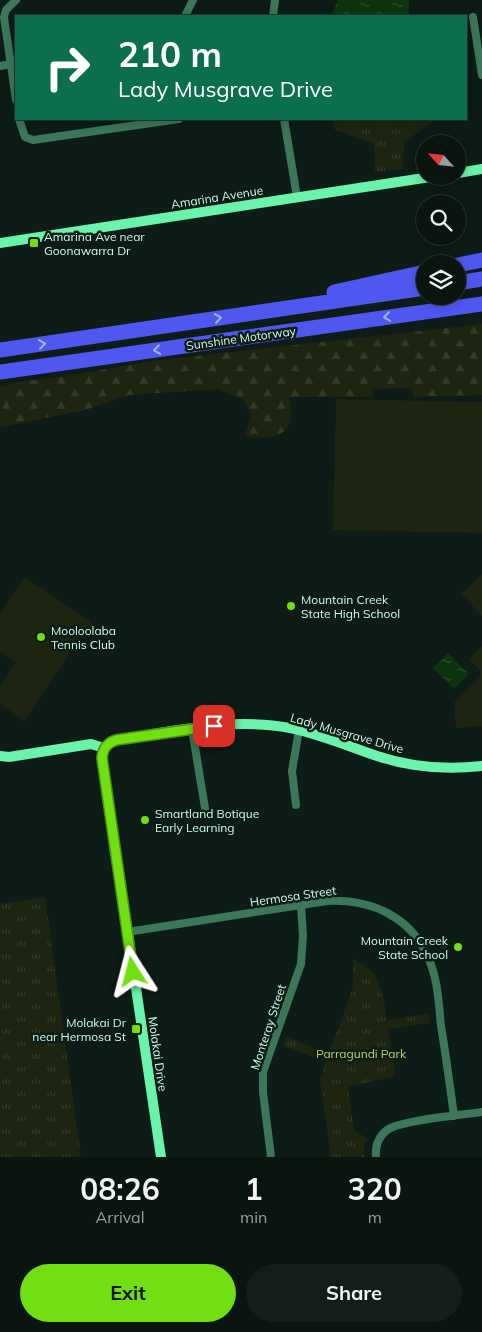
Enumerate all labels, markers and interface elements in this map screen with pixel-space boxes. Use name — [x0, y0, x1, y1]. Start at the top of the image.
text: 210 m — [118, 32, 222, 76]
icon: right — [35, 35, 100, 100]
text: Lady Musgrave Drive — [118, 75, 333, 103]
north arrow — [416, 135, 466, 185]
map controls — [416, 135, 466, 305]
street label: Amarina Avenue — [170, 182, 264, 212]
button: search — [416, 195, 466, 245]
place label: Amarina Ave near Goonawarra Dr — [44, 229, 145, 258]
marker: Amarina Ave near Goonawarra Dr — [28, 237, 40, 249]
button: layers — [416, 255, 466, 305]
one-way arrow — [383, 312, 392, 322]
one-way arrow — [215, 313, 223, 324]
street label: Sunshine Motorway — [185, 323, 297, 353]
one-way arrow — [37, 339, 46, 349]
one-way arrow — [153, 344, 161, 355]
place label: Mountain Creek State High School — [301, 592, 400, 621]
marker: Mountain Creek State High School — [285, 600, 297, 612]
place label: Mooloolaba Tennis Club — [51, 623, 116, 652]
marker: Mooloolaba Tennis Club — [35, 631, 47, 643]
pin — [193, 705, 235, 747]
street label: Lady Musgrave Drive — [289, 710, 405, 756]
icon: arrive — [200, 712, 228, 740]
place label: Smartland Botique Early Learning — [155, 806, 259, 835]
marker: Smartland Botique Early Learning — [139, 814, 151, 826]
street label: Hermosa Street — [249, 883, 337, 909]
place label: Mountain Creek State School — [361, 933, 449, 962]
marker: Mountain Creek State School — [452, 941, 464, 953]
position arrow — [106, 945, 158, 997]
street label: Monteray Street — [247, 982, 289, 1072]
place label: Molakai Dr near Hermosa St — [32, 1015, 127, 1044]
street label: Molakai Drive — [145, 1016, 171, 1092]
marker: Molakai Dr near Hermosa St — [130, 1023, 142, 1035]
park label: Parragundi Park — [316, 1046, 407, 1061]
text: 08:26 — [80, 1170, 160, 1208]
text: 1 — [245, 1170, 263, 1208]
text: 320 — [348, 1170, 402, 1208]
text: Arrival — [96, 1207, 145, 1227]
text: min — [240, 1207, 267, 1227]
text: m — [368, 1207, 382, 1227]
button: Exit — [20, 1264, 236, 1322]
button: Share — [246, 1264, 462, 1322]

